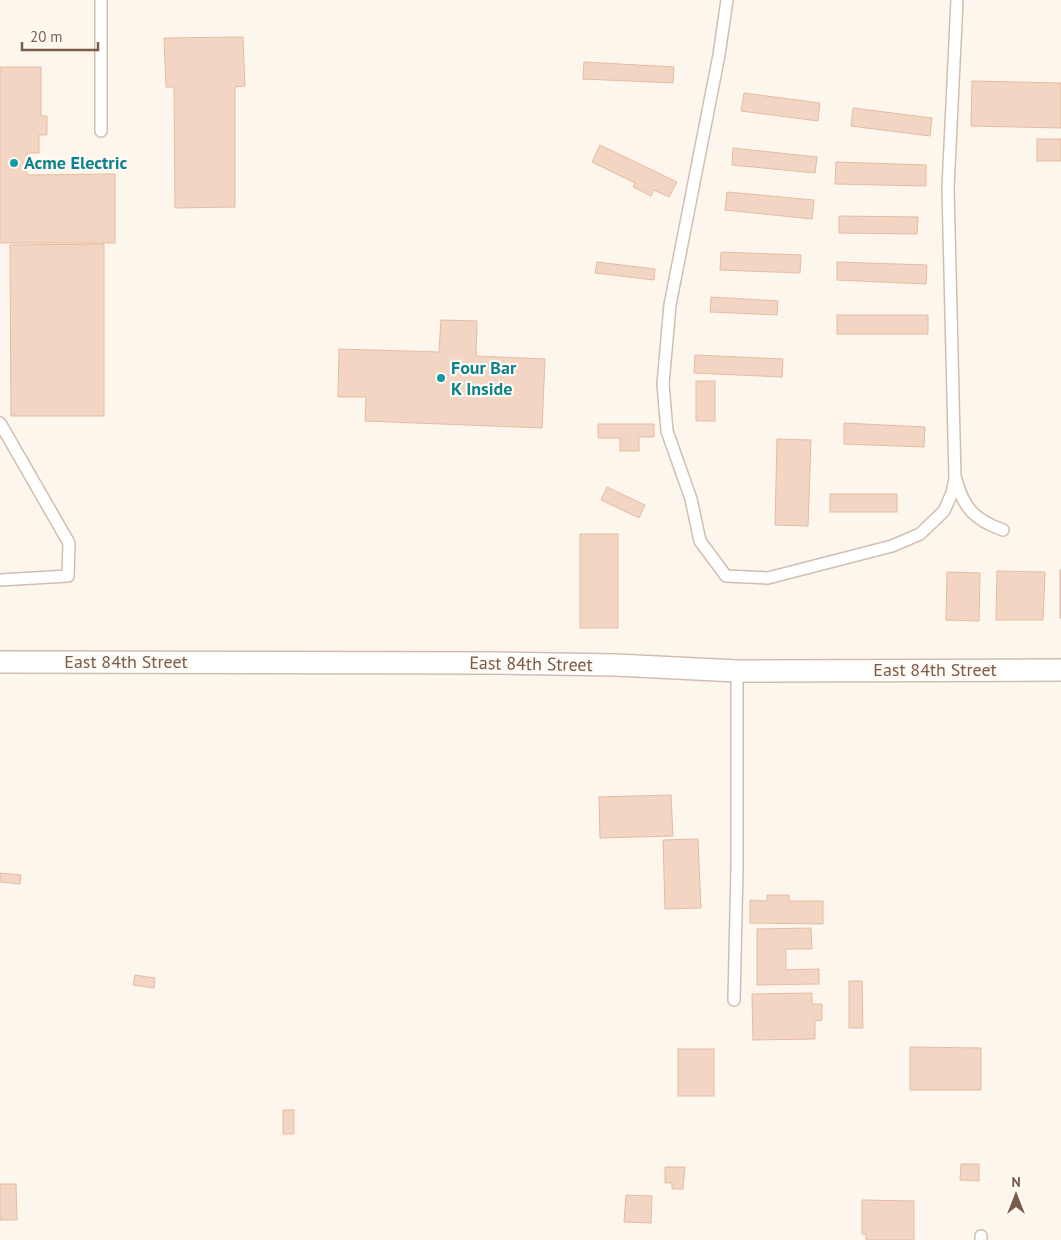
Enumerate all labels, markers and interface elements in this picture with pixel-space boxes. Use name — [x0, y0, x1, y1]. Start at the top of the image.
scale bar — [22, 20, 99, 52]
text: 20 m — [30, 27, 63, 46]
place label: Acme Electric — [24, 151, 128, 174]
marker: Acme Electric — [8, 157, 20, 169]
place label: Four Bar K Inside — [451, 356, 517, 400]
marker: Four Bar K Inside — [435, 372, 447, 384]
street label: East 84th Street — [64, 650, 188, 673]
street label: East 84th Street — [469, 651, 593, 676]
street label: East 84th Street — [873, 658, 997, 681]
north arrow — [991, 1170, 1041, 1220]
text: N — [1011, 1173, 1021, 1191]

